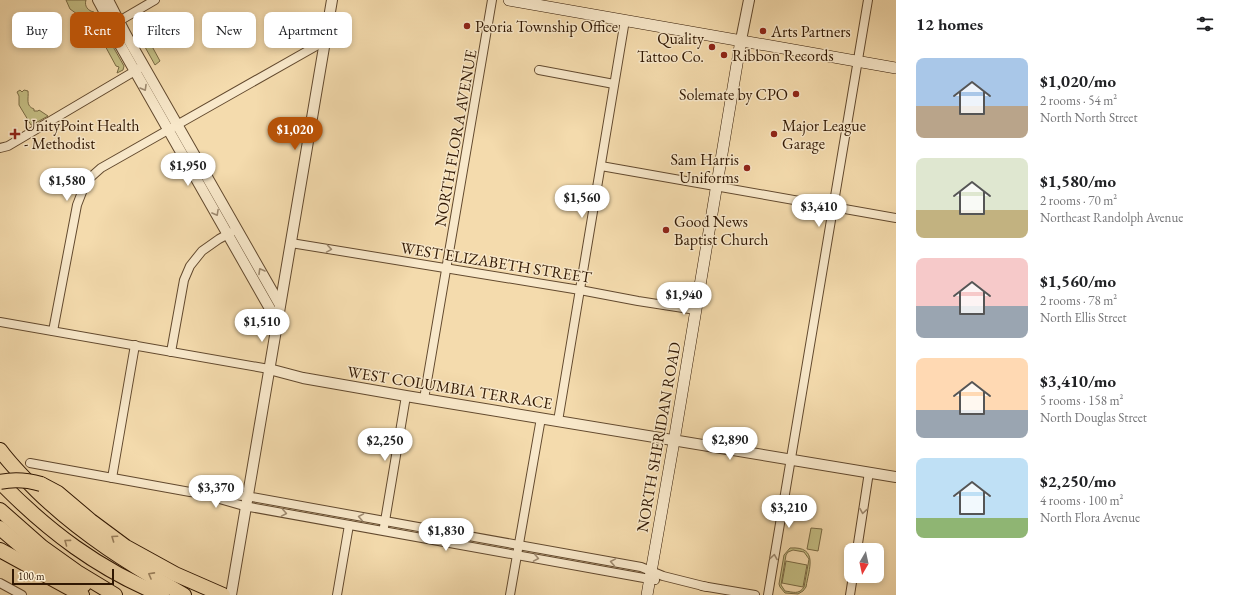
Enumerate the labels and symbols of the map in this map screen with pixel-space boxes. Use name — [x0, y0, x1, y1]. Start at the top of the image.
place label: Peoria Township Office — [475, 16, 618, 37]
marker: Peoria Township Office — [462, 21, 472, 31]
place label: Arts Partners — [770, 21, 851, 42]
marker: Arts Partners — [758, 26, 768, 36]
place label: Quality Tattoo Co. — [637, 28, 705, 67]
marker: Quality Tattoo Co. — [707, 42, 717, 52]
place label: Ribbon Records — [732, 45, 834, 66]
street label: NORTH FLORA AVENUE — [430, 48, 481, 228]
marker: Ribbon Records — [719, 50, 729, 60]
one-way arrow — [140, 84, 147, 91]
place label: Solemate by CPO — [679, 84, 788, 105]
marker: Solemate by CPO — [791, 89, 801, 99]
place label: UnityPoint Health - Methodist — [24, 115, 139, 154]
place label: Major League Garage — [782, 115, 866, 154]
pin: $1,020 — [262, 117, 328, 151]
marker: UnityPoint Health - Methodist — [9, 128, 21, 140]
marker: Major League Garage — [769, 129, 779, 139]
place label: Sam Harris Uniforms — [670, 149, 739, 188]
pin: $1,950 — [155, 153, 221, 187]
marker: Sam Harris Uniforms — [742, 163, 752, 173]
pin: $1,580 — [34, 168, 100, 202]
pin: $1,560 — [549, 185, 615, 219]
pin: $3,410 — [786, 194, 852, 228]
one-way arrow — [211, 209, 218, 216]
place label: Good News Baptist Church — [674, 211, 769, 250]
marker: Good News Baptist Church — [661, 225, 671, 235]
street label: WEST ELIZABETH STREET — [399, 237, 593, 288]
one-way arrow — [326, 244, 332, 253]
one-way arrow — [258, 268, 265, 275]
pin: $1,940 — [651, 282, 717, 316]
pin: $1,510 — [229, 309, 295, 343]
street label: NORTH SHERIDAN ROAD — [631, 340, 686, 534]
street label: WEST COLUMBIA TERRACE — [346, 361, 554, 414]
pin: $2,890 — [697, 427, 763, 461]
pin: $2,250 — [352, 428, 418, 462]
pin: $3,370 — [183, 475, 249, 509]
pin: $3,210 — [756, 495, 822, 529]
one-way arrow — [281, 508, 287, 517]
one-way arrow — [859, 508, 868, 514]
one-way arrow — [358, 514, 364, 522]
pin: $1,830 — [413, 518, 479, 552]
one-way arrow — [111, 535, 118, 543]
one-way arrow — [65, 540, 72, 547]
north arrow — [844, 543, 884, 583]
one-way arrow — [769, 553, 778, 560]
one-way arrow — [533, 554, 539, 562]
one-way arrow — [610, 559, 616, 567]
scale bar — [12, 567, 114, 586]
one-way arrow — [148, 573, 155, 580]

